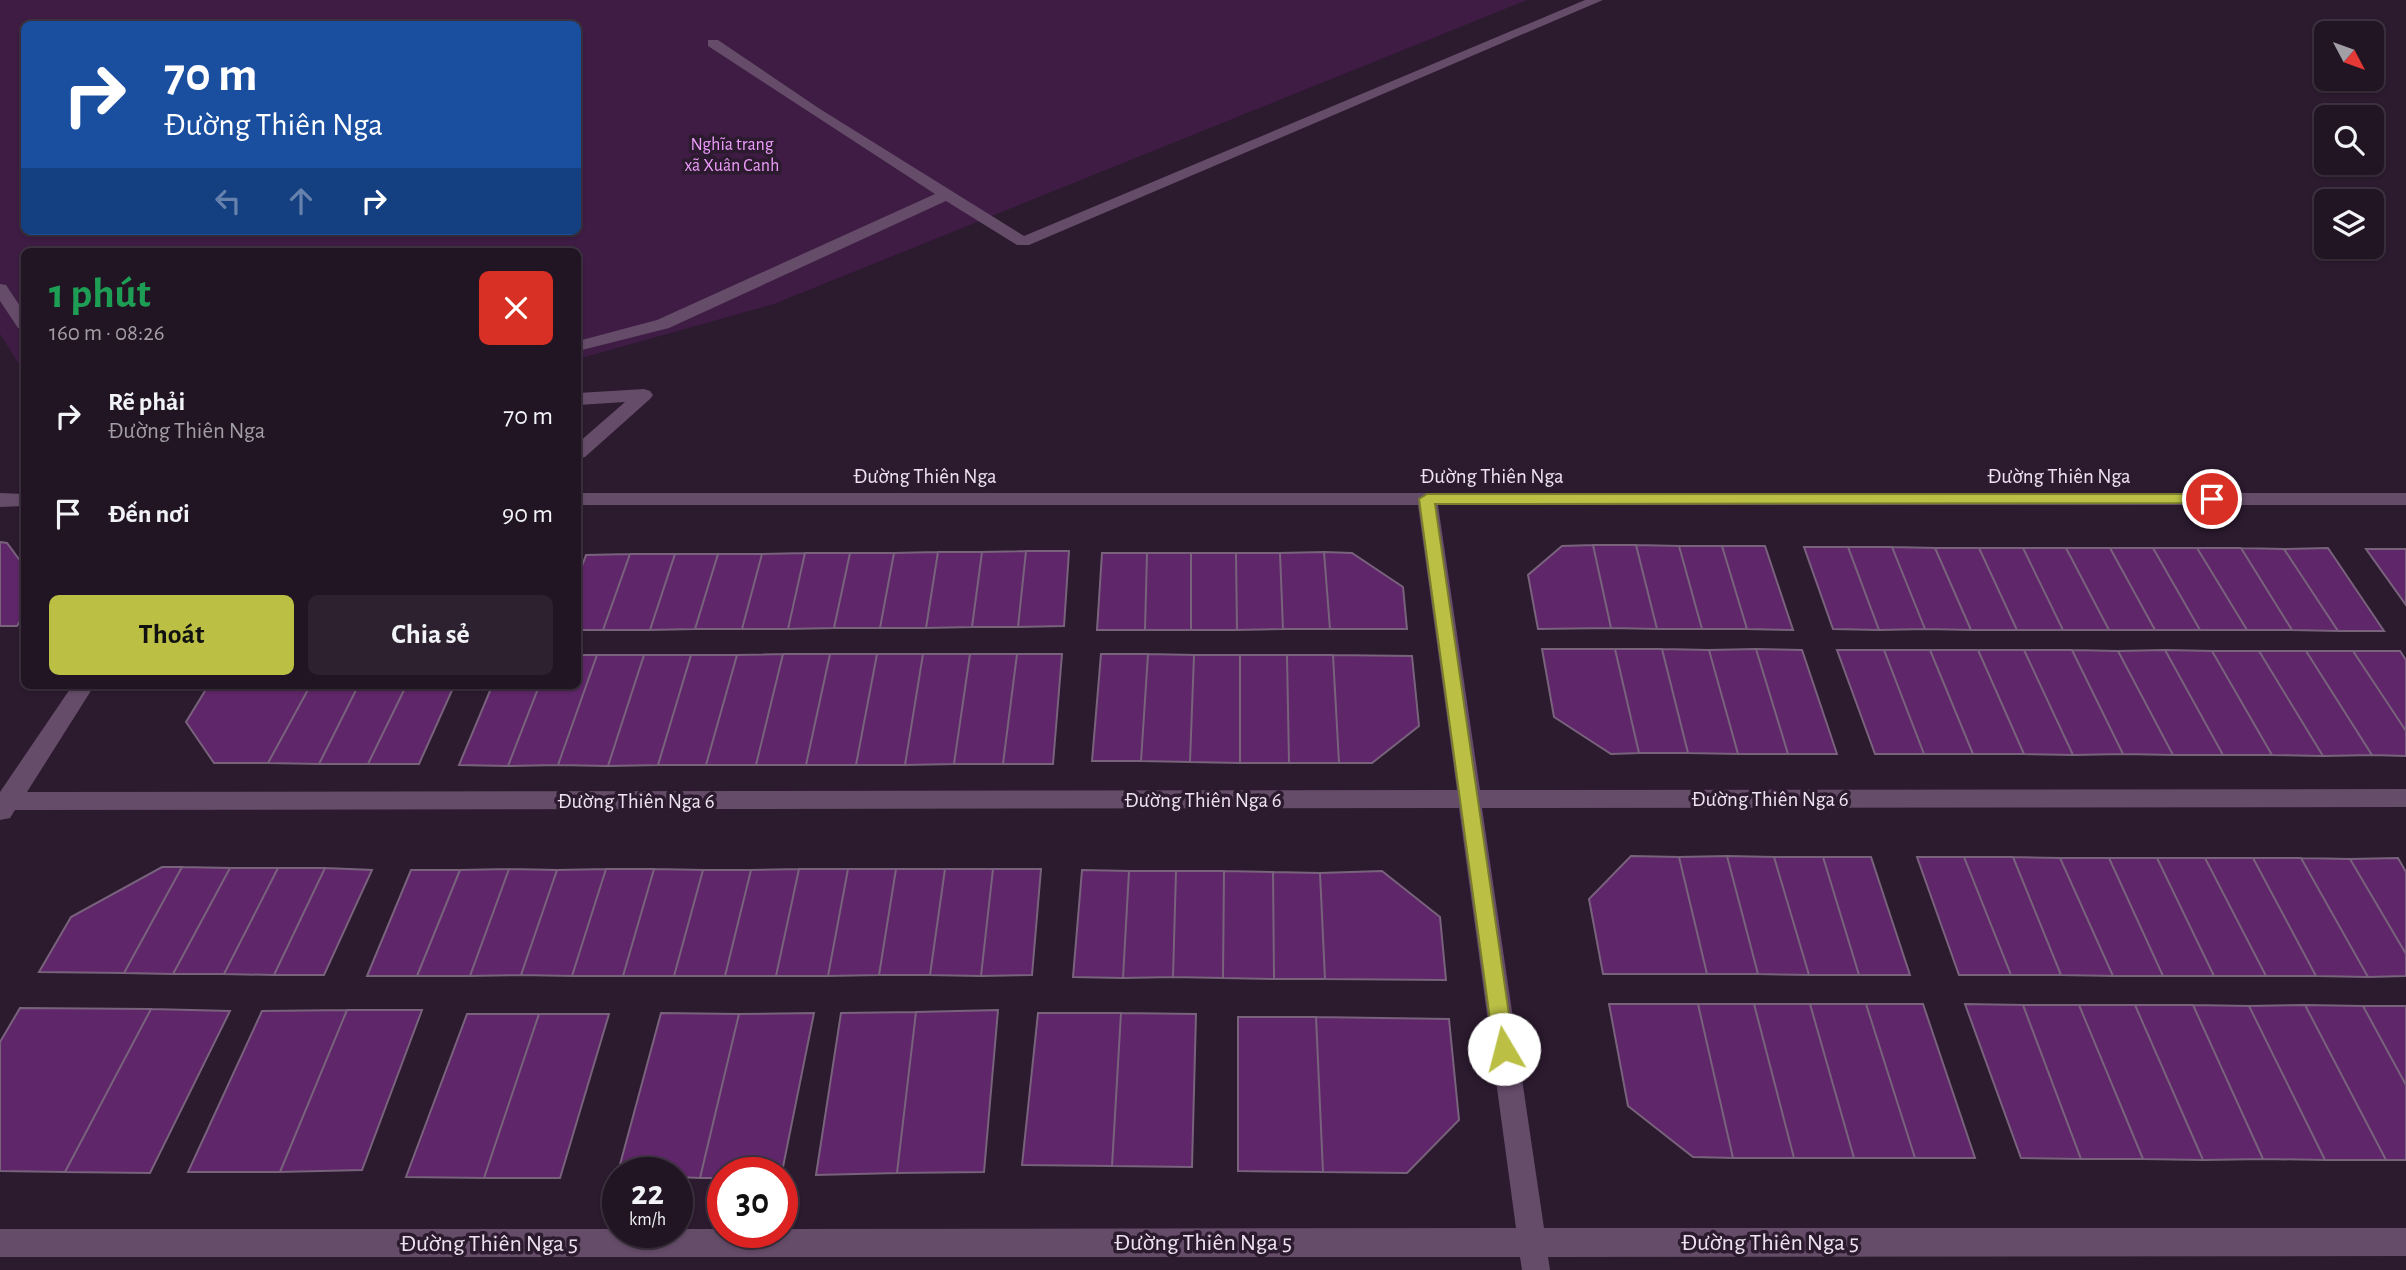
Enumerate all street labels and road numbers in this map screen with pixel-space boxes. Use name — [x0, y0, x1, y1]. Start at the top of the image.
street label: Đường Thiên Nga — [853, 466, 997, 487]
street label: Đường Thiên Nga — [1420, 466, 1564, 487]
street label: Đường Thiên Nga — [1987, 466, 2131, 487]
street label: Đường Thiên Nga 6 — [1692, 789, 1849, 810]
street label: Đường Thiên Nga 6 — [1125, 790, 1282, 811]
street label: Đường Thiên Nga 6 — [558, 791, 715, 812]
street label: Đường Thiên Nga 5 — [1114, 1231, 1292, 1255]
street label: Đường Thiên Nga 5 — [1681, 1231, 1859, 1255]
street label: Đường Thiên Nga 5 — [400, 1232, 578, 1256]

